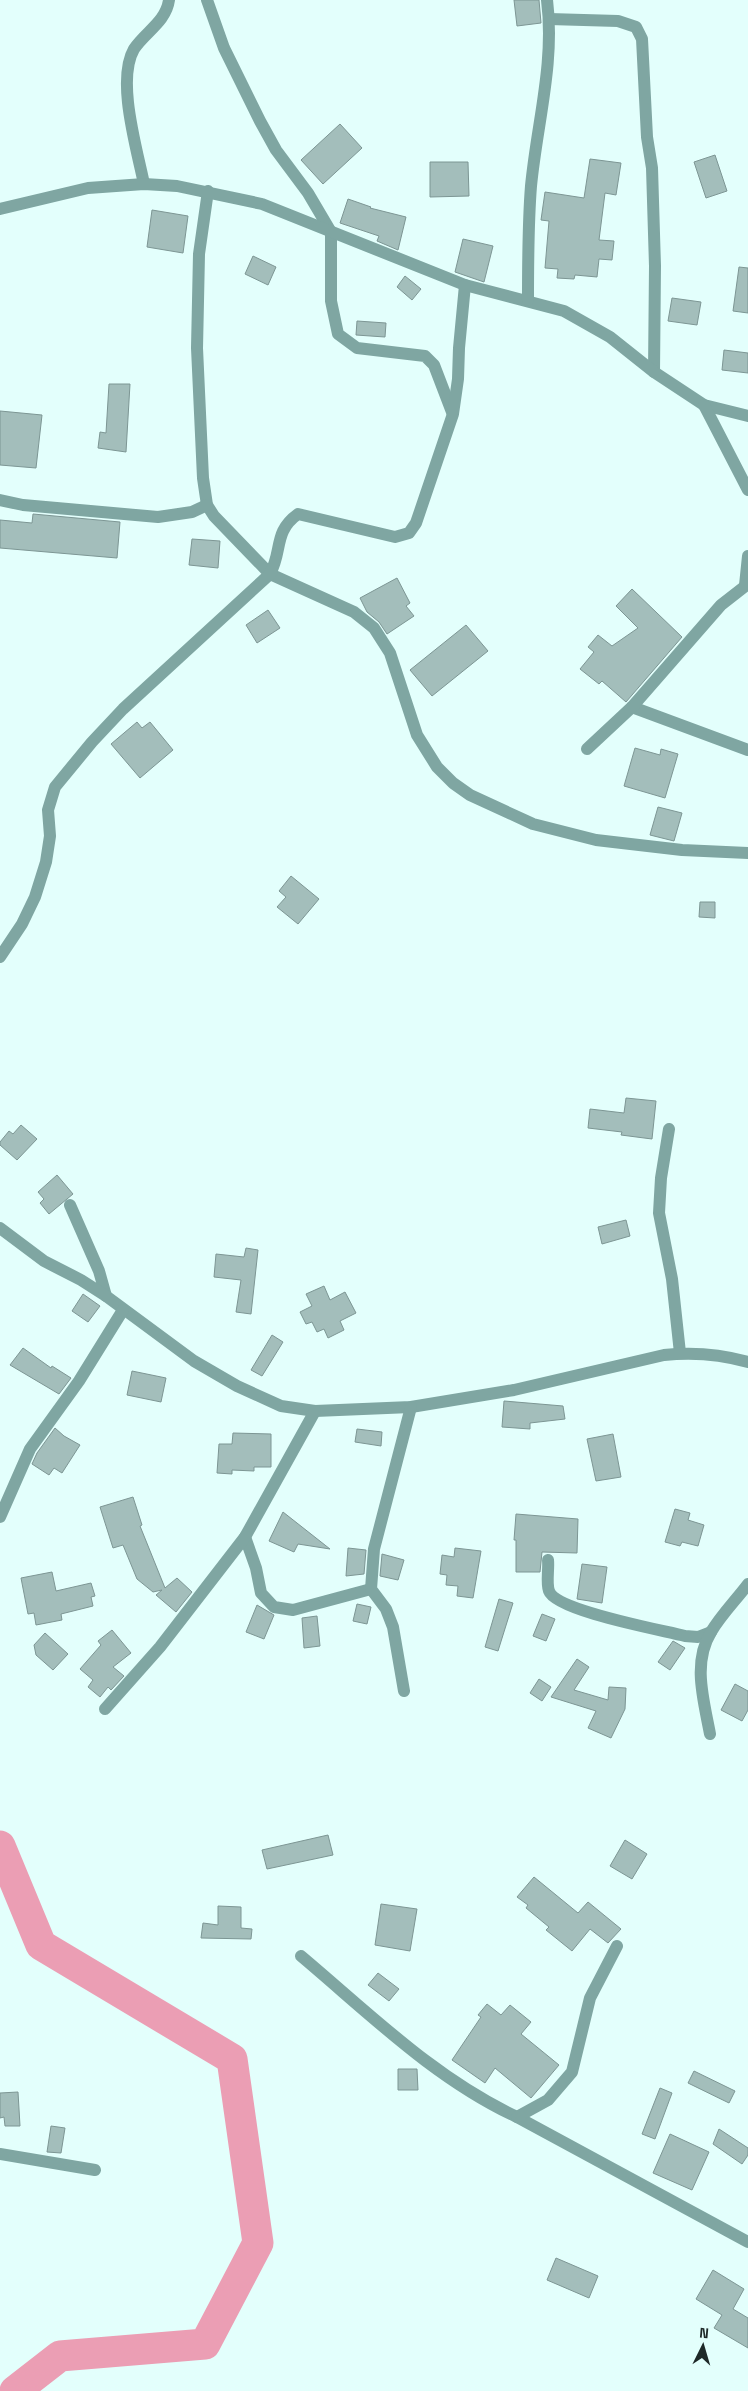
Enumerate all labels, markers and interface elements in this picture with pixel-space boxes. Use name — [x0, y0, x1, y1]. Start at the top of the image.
north arrow — [678, 2321, 728, 2371]
text: N — [699, 2324, 710, 2342]

